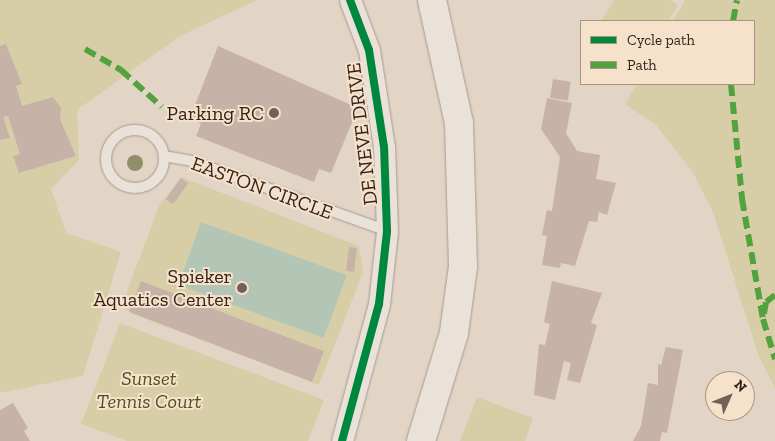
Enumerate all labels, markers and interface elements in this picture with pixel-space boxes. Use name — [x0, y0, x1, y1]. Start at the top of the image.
legend — [580, 20, 755, 85]
text: Cycle path — [627, 31, 695, 49]
text: Path — [627, 56, 657, 74]
street label: DE NEVE DRIVE — [341, 61, 383, 207]
place label: Parking RC — [167, 101, 264, 125]
marker: Parking RC — [268, 107, 280, 119]
street label: EASTON CIRCLE — [188, 151, 336, 225]
place label: Spieker Aquatics Center — [93, 264, 232, 311]
marker: Spieker Aquatics Center — [236, 282, 248, 294]
park label: Sunset Tennis Court — [97, 366, 201, 413]
north arrow — [705, 371, 755, 421]
text: N — [731, 376, 750, 396]

